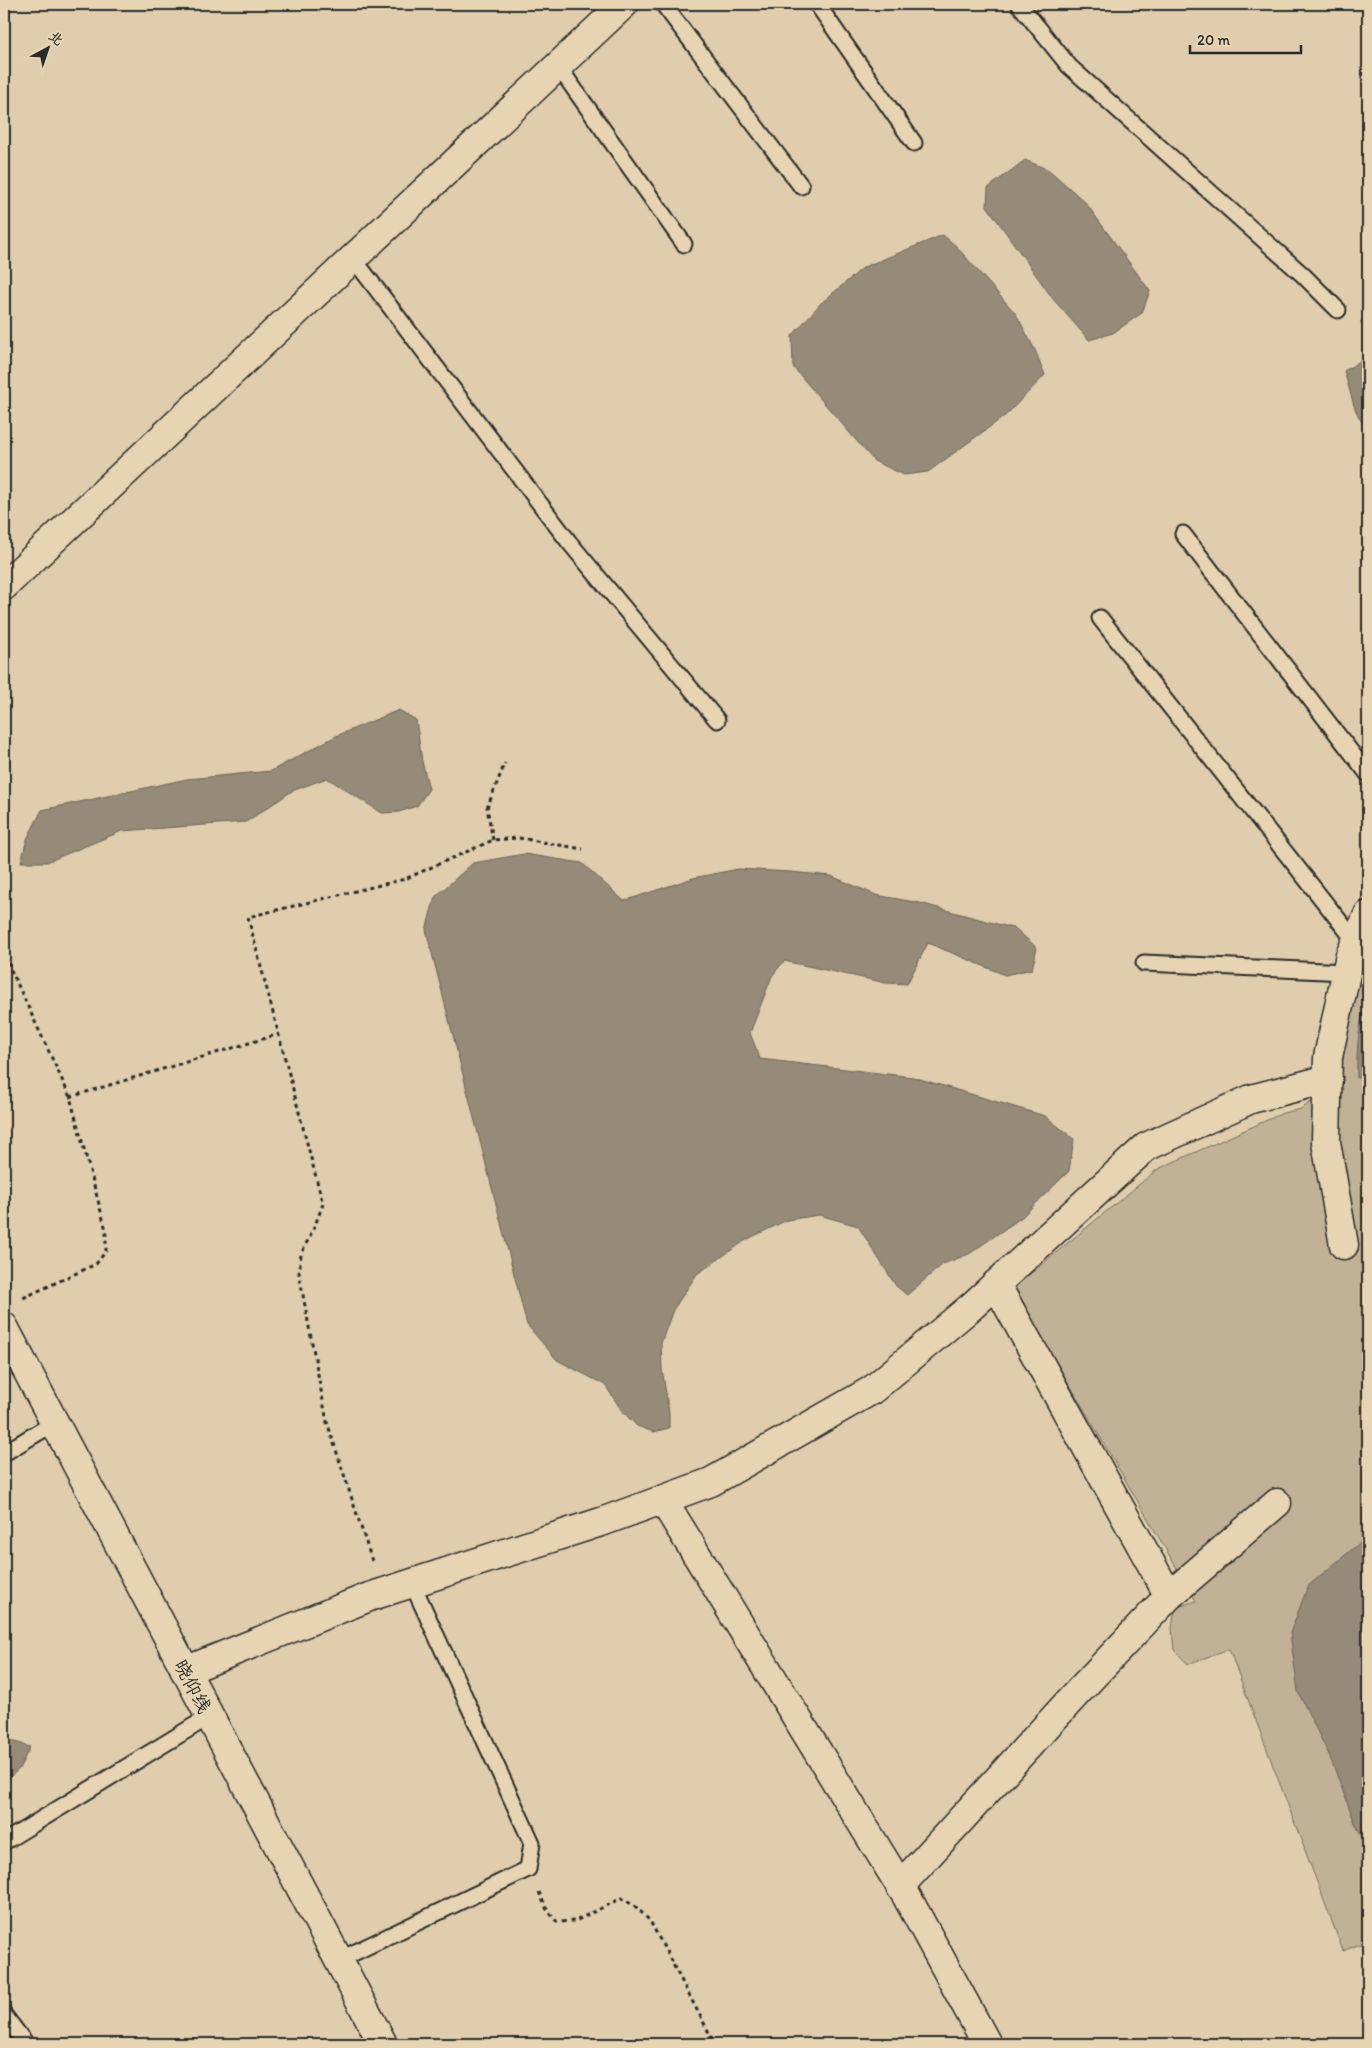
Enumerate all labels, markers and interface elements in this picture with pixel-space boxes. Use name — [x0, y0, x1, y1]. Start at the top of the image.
north arrow — [22, 22, 72, 72]
scale bar — [1190, 22, 1301, 54]
text: 北 — [45, 27, 67, 49]
text: 20 m — [1197, 31, 1231, 49]
street label: 晓仰线 — [169, 1656, 216, 1717]

